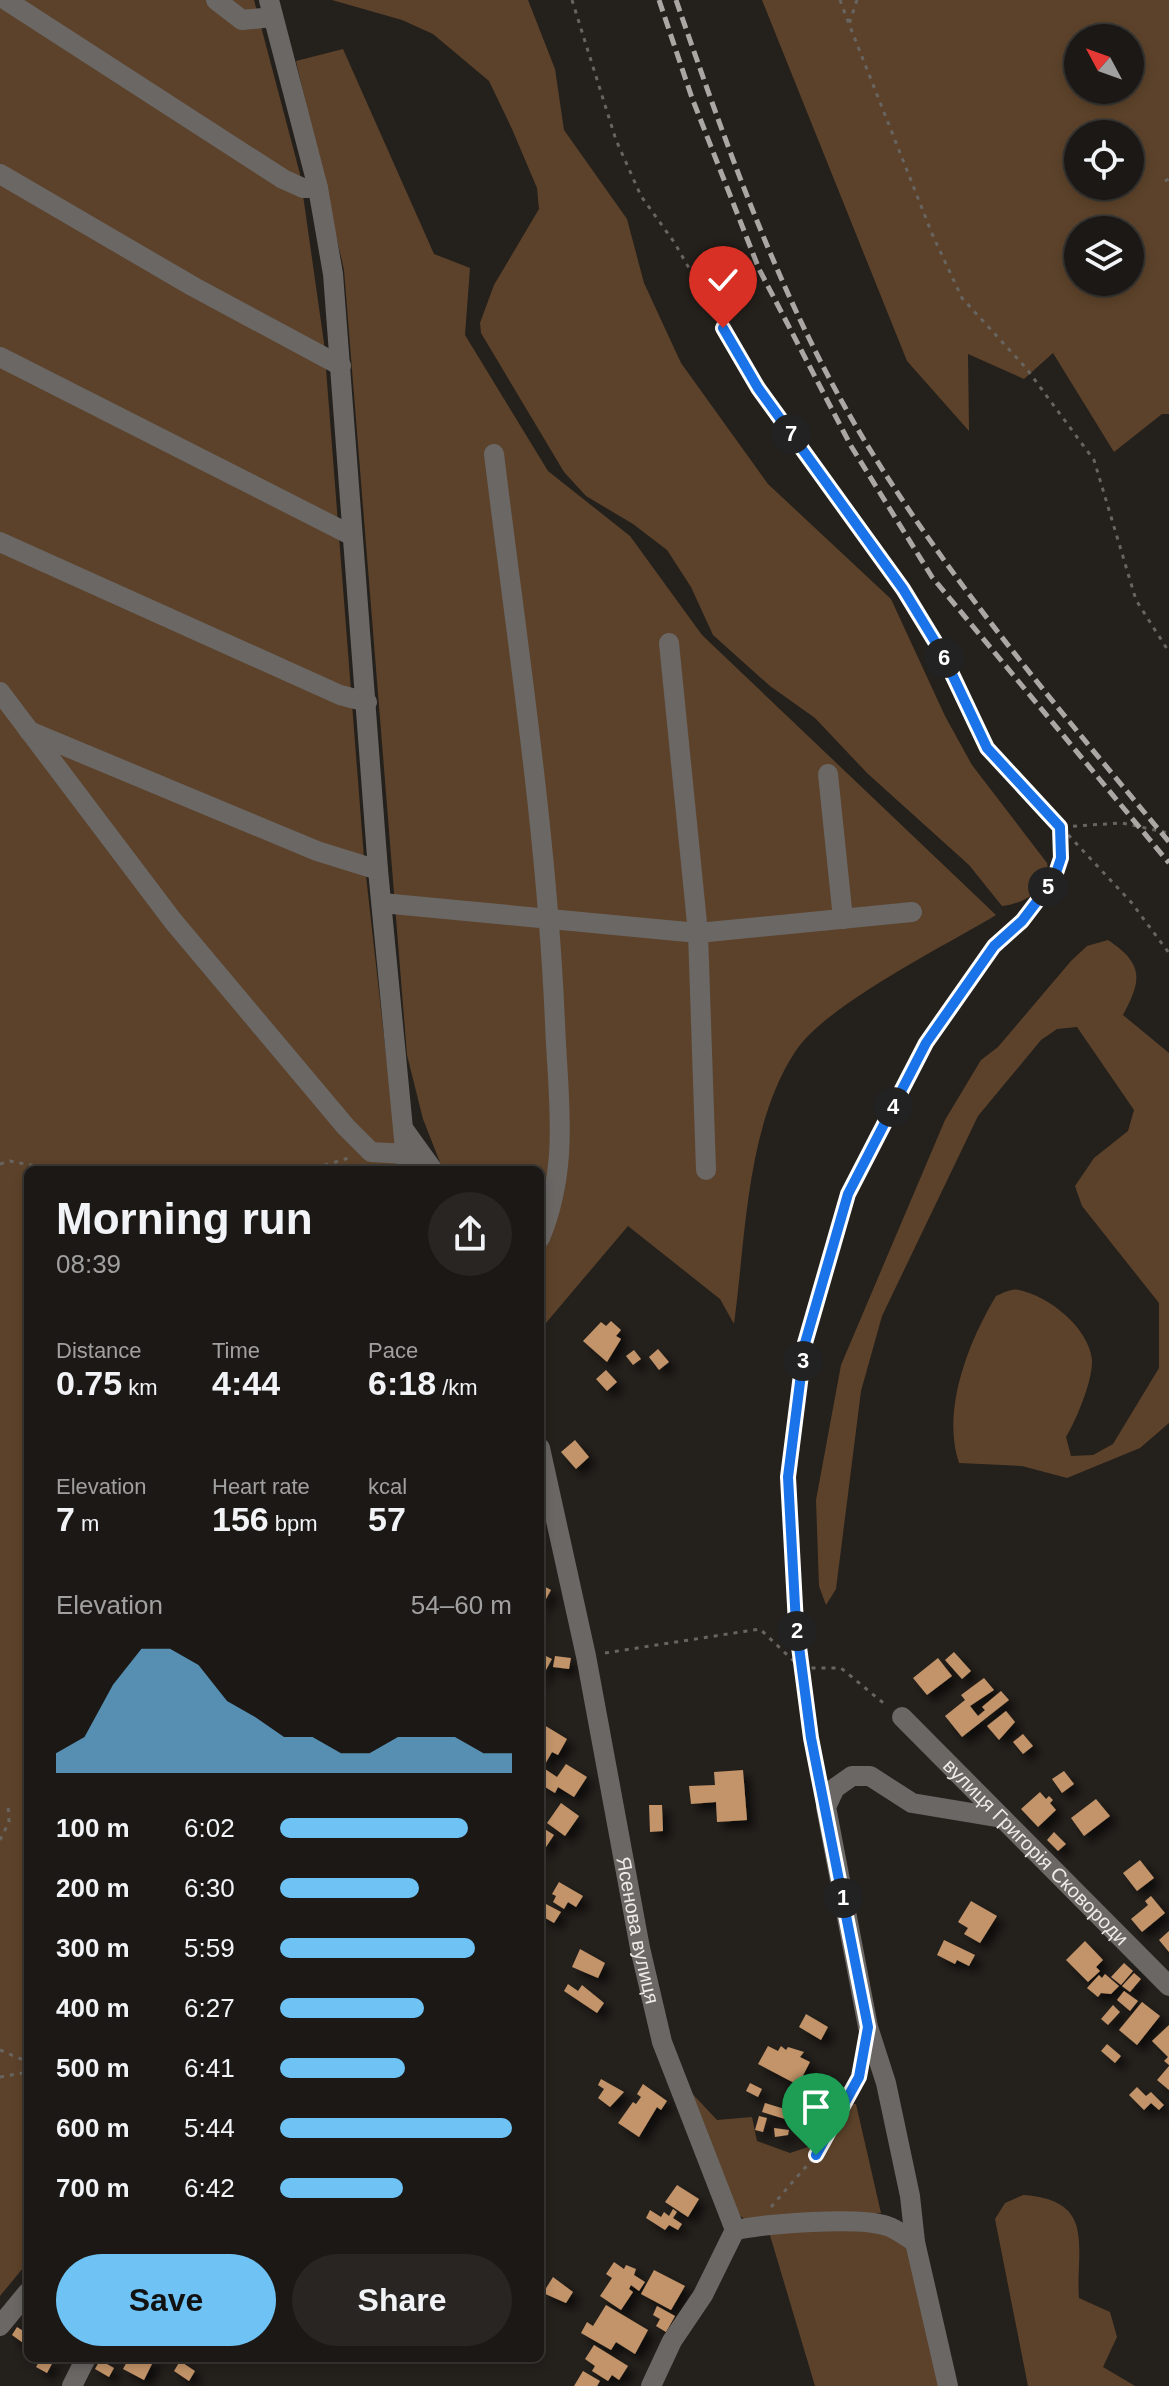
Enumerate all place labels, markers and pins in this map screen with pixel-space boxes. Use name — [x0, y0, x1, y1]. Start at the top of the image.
pin — [689, 246, 757, 328]
pin: 7 — [771, 414, 811, 454]
pin: 6 — [924, 638, 964, 678]
pin: 5 — [1028, 867, 1068, 907]
pin: 4 — [873, 1087, 913, 1127]
pin: 3 — [783, 1341, 823, 1381]
pin: 2 — [777, 1611, 817, 1651]
pin: 1 — [823, 1878, 863, 1918]
pin — [782, 2073, 850, 2155]

